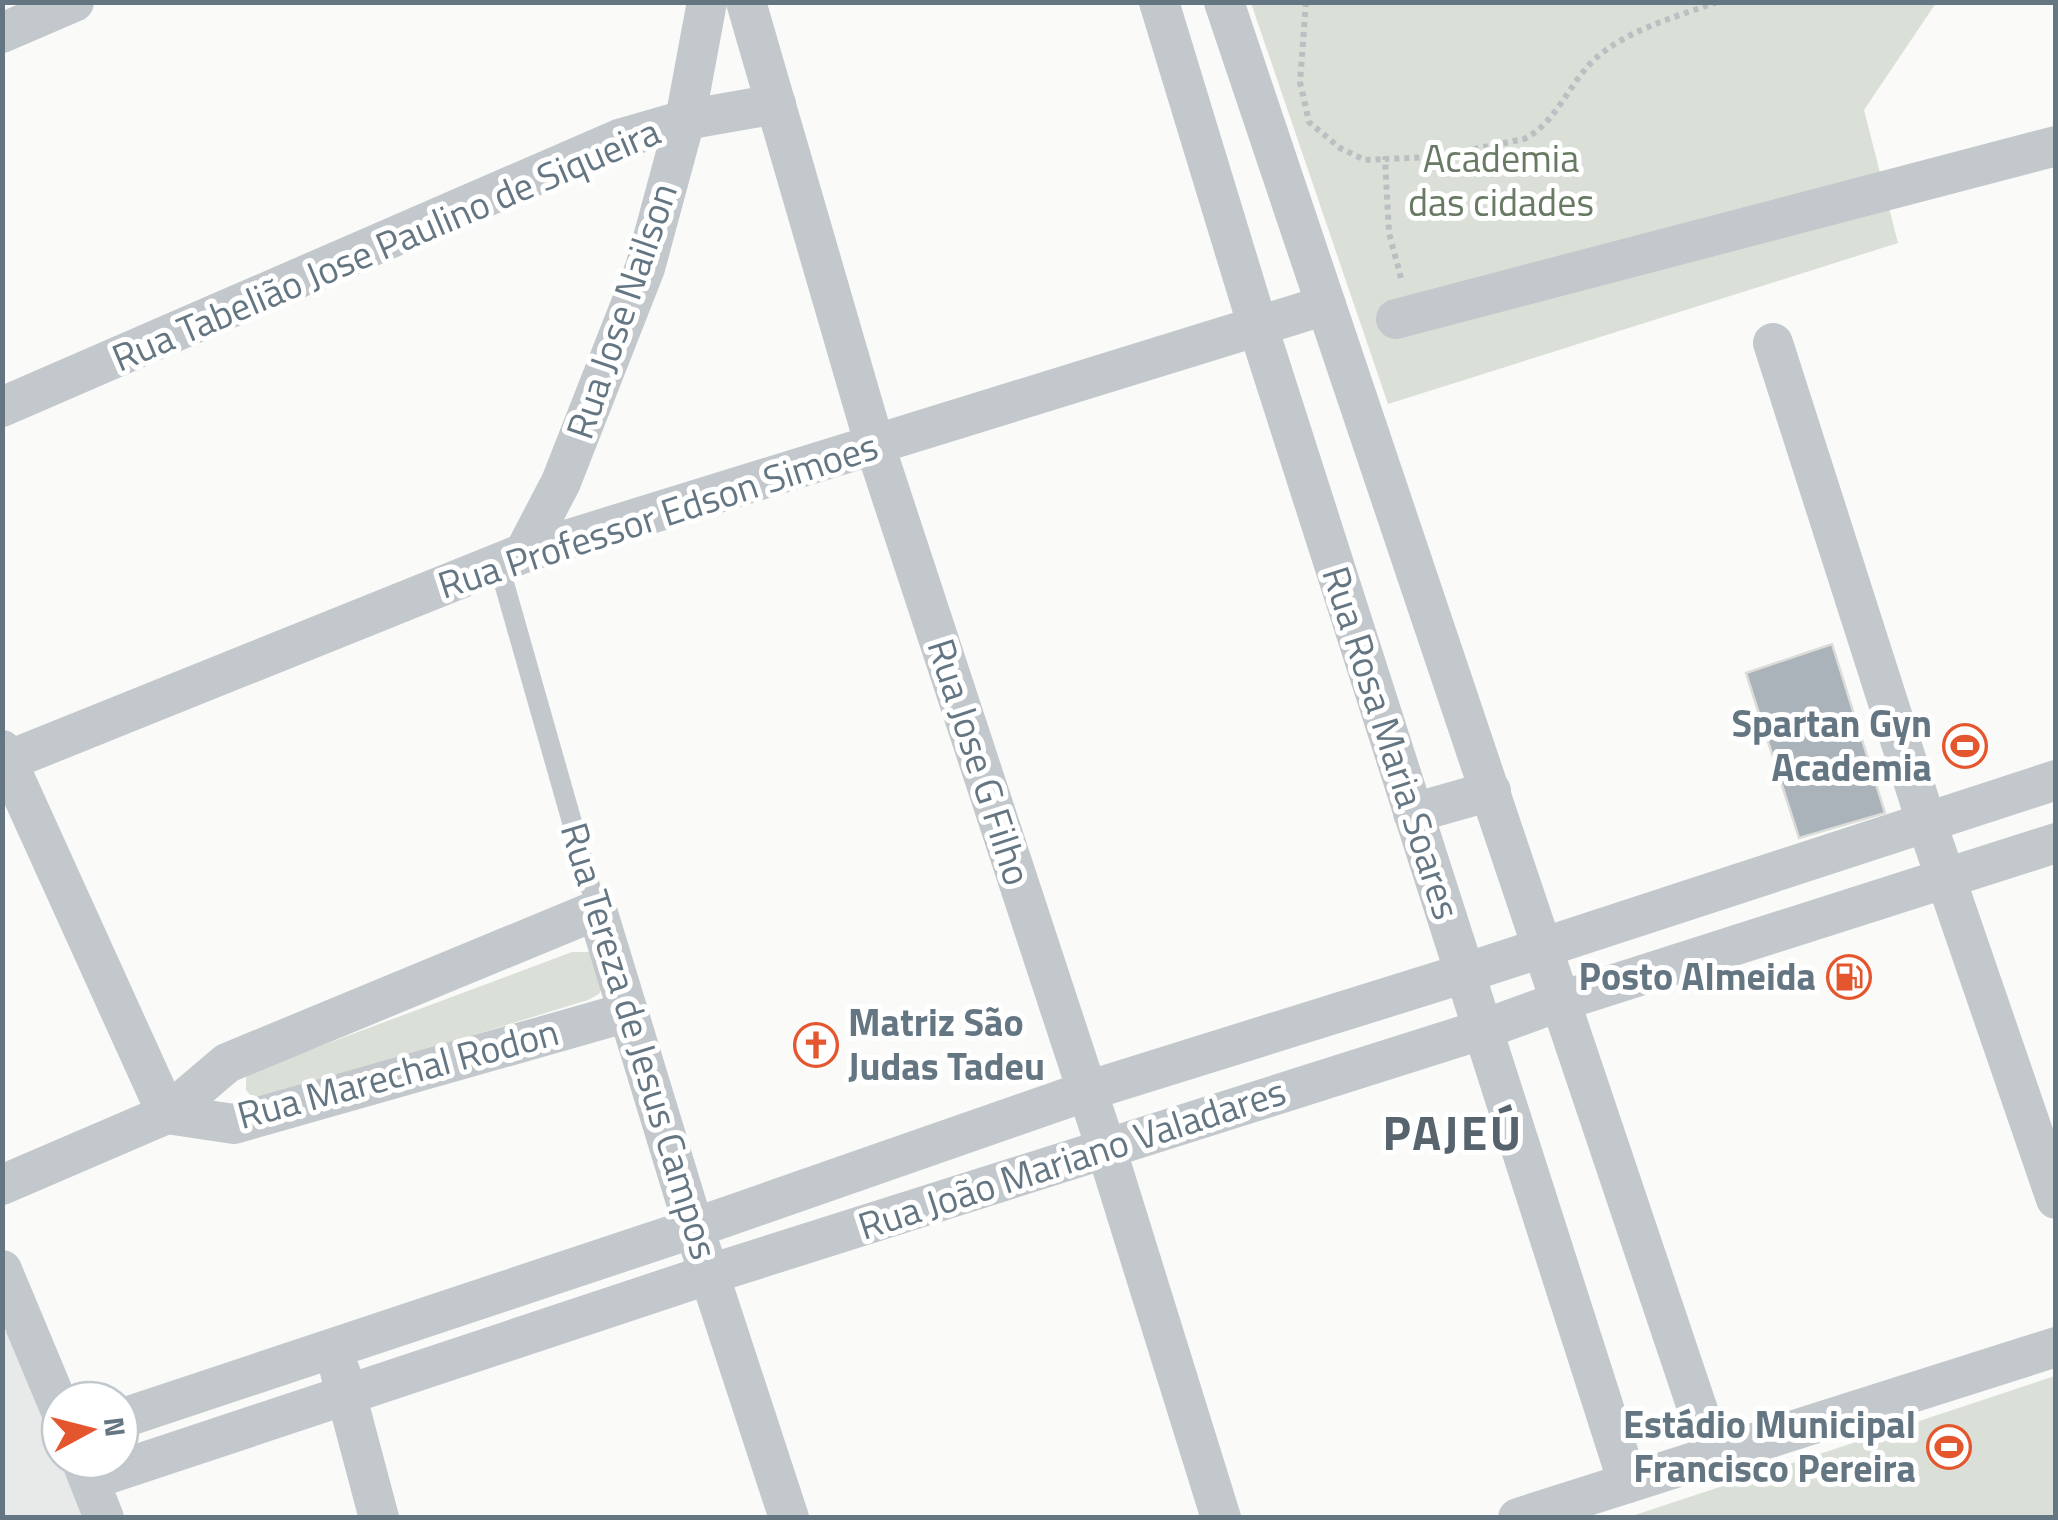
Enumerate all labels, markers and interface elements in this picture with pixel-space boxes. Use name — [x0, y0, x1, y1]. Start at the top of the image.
street label: Rua Tabelião Jose Paulino de Siqueira — [103, 102, 669, 386]
park label: Academia das cidades — [1408, 129, 1594, 231]
street label: Rua Jose Nailson — [550, 175, 692, 446]
street label: Rua Professor Edson Simoes — [430, 416, 885, 614]
street label: Rua Rosa Maria Soares — [1307, 559, 1476, 927]
street label: Rua Jose G Filho — [913, 631, 1047, 893]
place label: Spartan Gyn Academia — [1731, 694, 1932, 796]
sports icon: Spartan Gyn Academia — [1942, 723, 1988, 769]
street label: Rua Tereza de Jesus Campos — [546, 815, 734, 1266]
place label: Posto Almeida — [1579, 947, 1816, 1005]
fuel station icon: Posto Almeida — [1826, 954, 1872, 1000]
place label: Matriz São Judas Tadeu — [848, 993, 1045, 1095]
street label: Rua Marechal Rodon — [231, 1002, 565, 1144]
church icon: Matriz São Judas Tadeu — [793, 1022, 839, 1068]
street label: Rua João Mariano Valadares — [851, 1062, 1293, 1255]
district label: PAJEÚ — [1382, 1096, 1524, 1169]
north arrow — [40, 1380, 140, 1480]
place label: Estádio Municipal Francisco Pereira — [1623, 1395, 1916, 1497]
text: N — [93, 1415, 138, 1439]
sports icon: Estádio Municipal Francisco Pereira — [1926, 1424, 1972, 1470]

